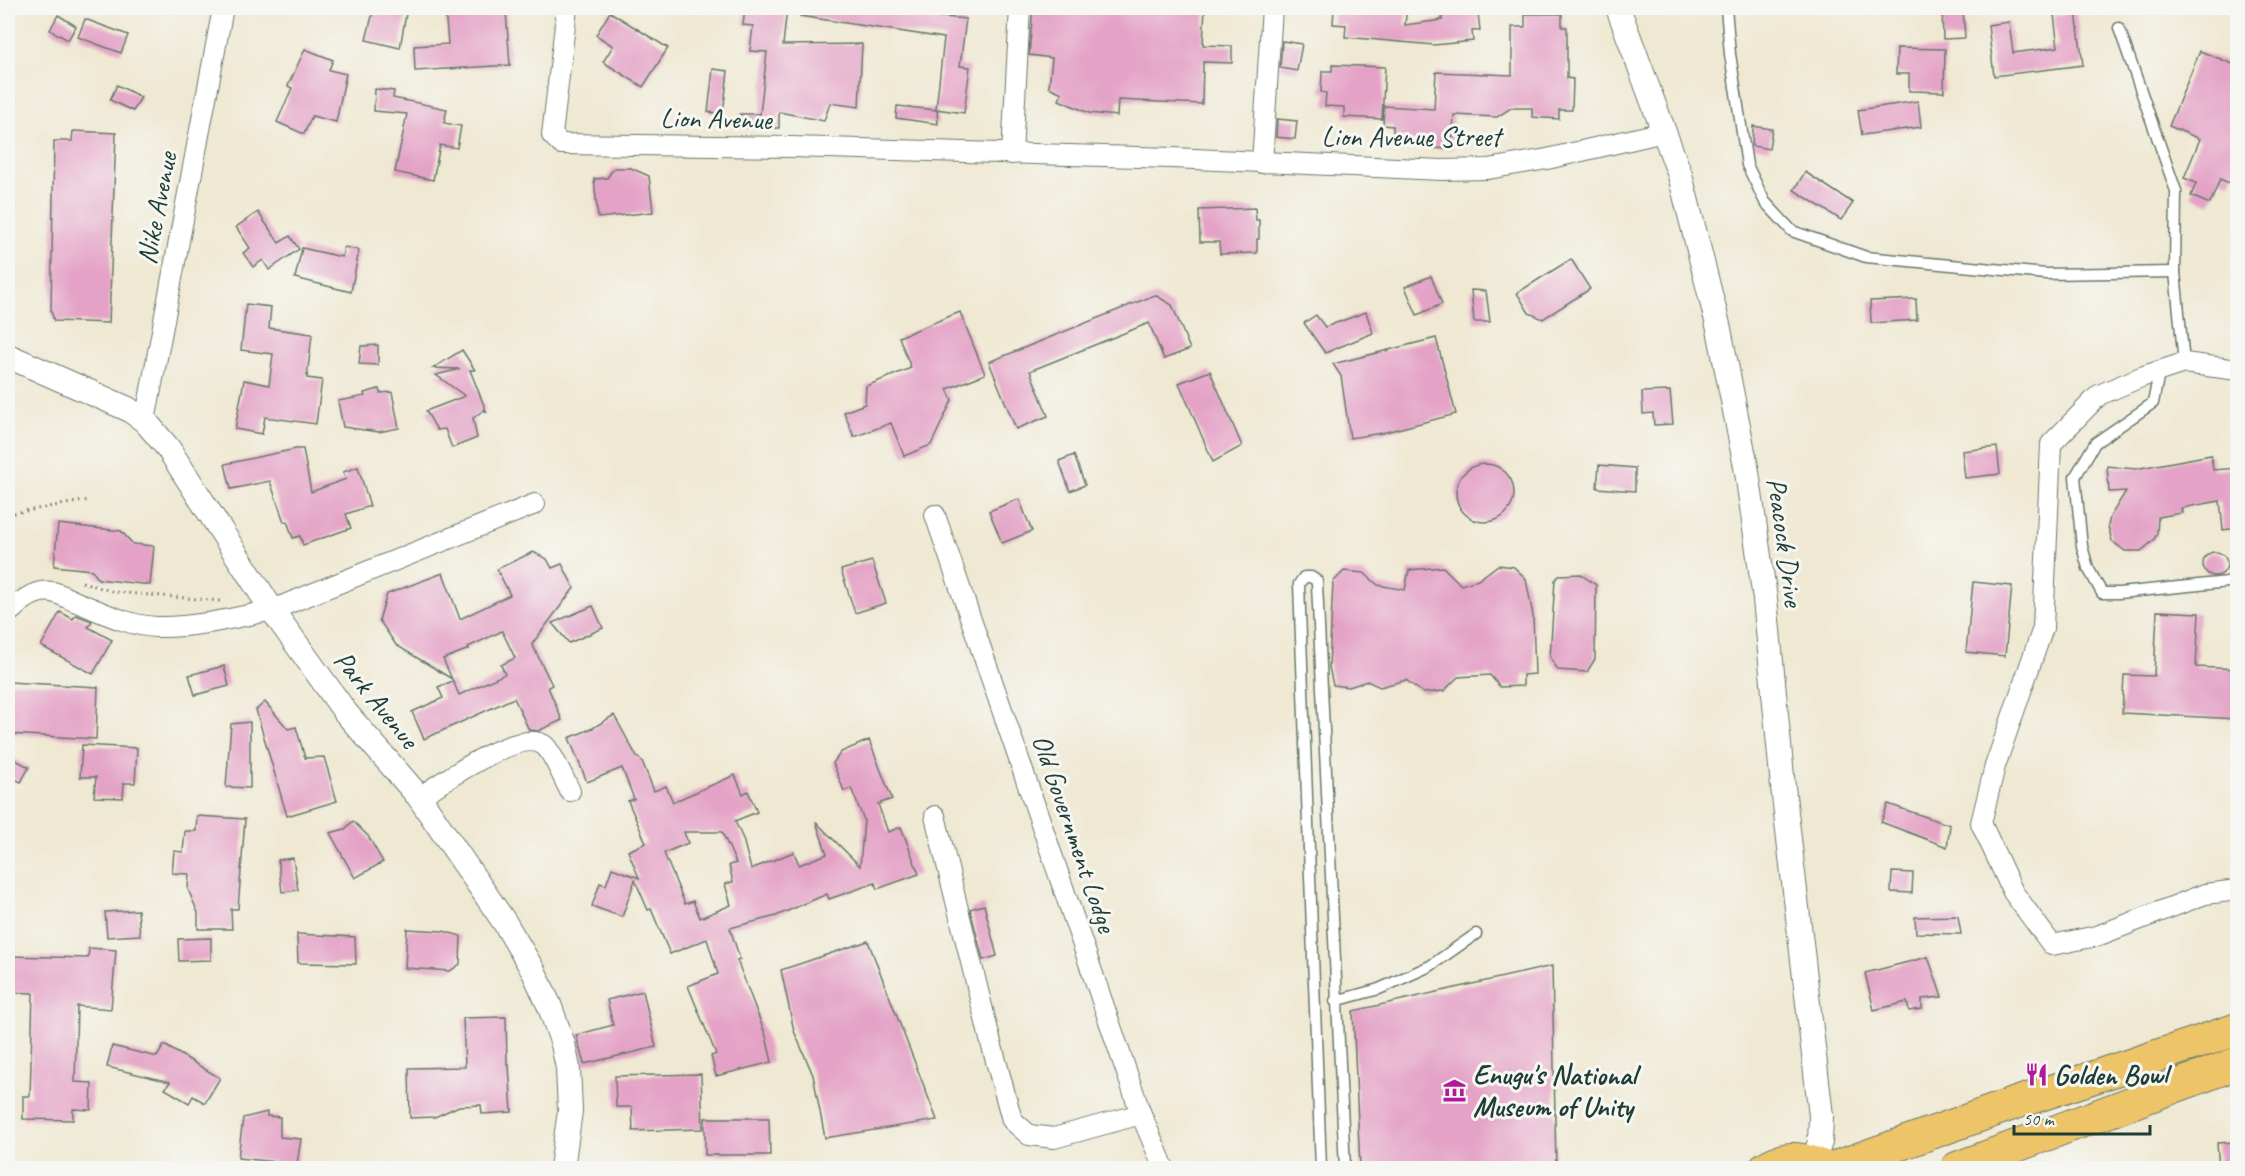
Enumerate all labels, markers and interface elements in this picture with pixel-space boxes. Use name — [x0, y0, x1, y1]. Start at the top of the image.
street label: Lion Avenue — [660, 100, 774, 137]
street label: Lion Avenue Street — [1322, 119, 1504, 154]
street label: Nike Avenue — [129, 147, 185, 267]
street label: Peacock Drive — [1759, 475, 1812, 611]
street label: Park Avenue — [327, 643, 428, 757]
street label: Old Government Lodge — [1024, 730, 1125, 938]
place label: Enugu's National Museum of Unity — [1473, 1057, 1642, 1124]
place label: Golden Bowl — [2054, 1057, 2172, 1092]
restaurant icon: Golden Bowl — [2023, 1061, 2049, 1087]
museum icon: Enugu's National Museum of Unity — [1442, 1077, 1468, 1103]
scale bar — [2014, 1098, 2150, 1136]
text: 50 m — [2023, 1108, 2056, 1130]

